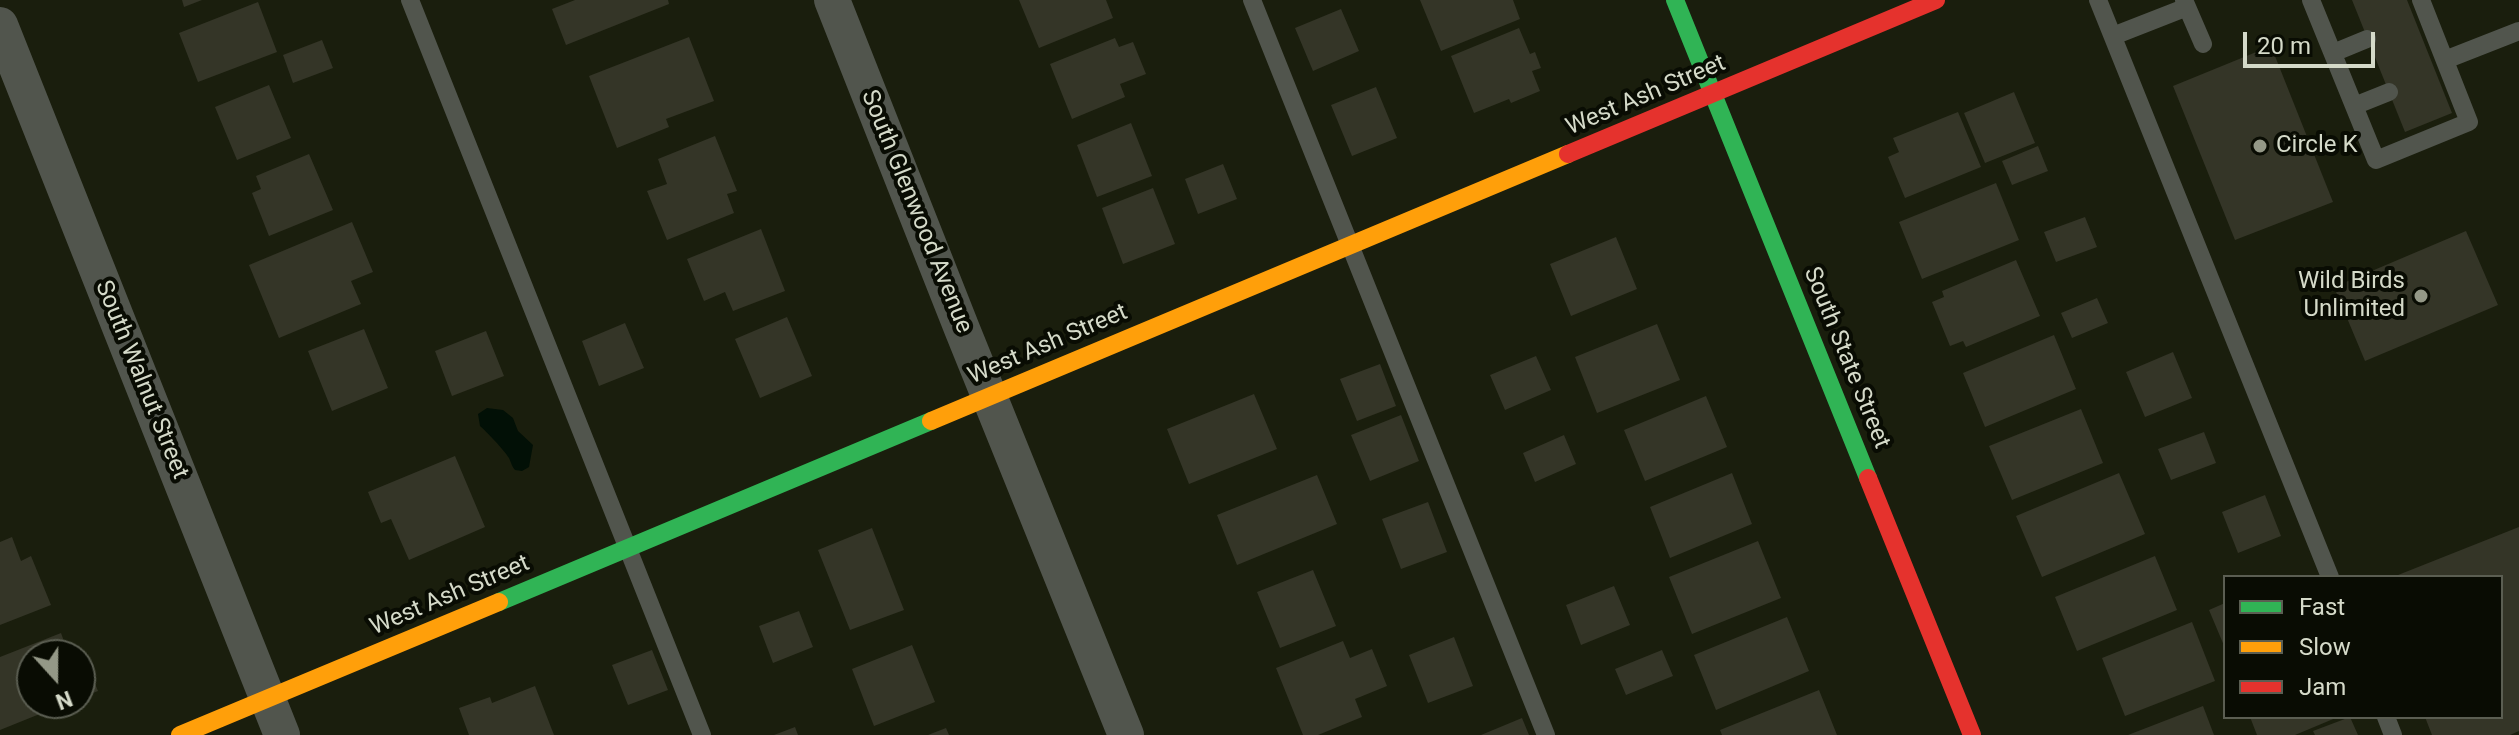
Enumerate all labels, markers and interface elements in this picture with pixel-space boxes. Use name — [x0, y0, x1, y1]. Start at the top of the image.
scale bar — [2247, 16, 2379, 66]
text: 20 m — [2257, 32, 2311, 60]
street label: West Ash Street — [1562, 49, 1730, 143]
street label: South Glenwood Avenue — [854, 86, 978, 338]
place label: Circle K — [2276, 132, 2358, 160]
marker: Circle K — [2251, 137, 2269, 155]
street label: South State Street — [1796, 263, 1896, 453]
place label: Wild Birds Unlimited — [2298, 268, 2405, 324]
street label: South Walnut Street — [88, 277, 194, 483]
marker: Wild Birds Unlimited — [2412, 287, 2430, 305]
street label: West Ash Street — [964, 298, 1132, 392]
street label: West Ash Street — [366, 549, 534, 643]
legend — [2223, 575, 2503, 719]
text: Fast — [2299, 593, 2345, 621]
text: Slow — [2299, 633, 2351, 661]
north arrow — [16, 639, 96, 719]
text: Jam — [2299, 673, 2346, 701]
text: N — [52, 686, 76, 714]

